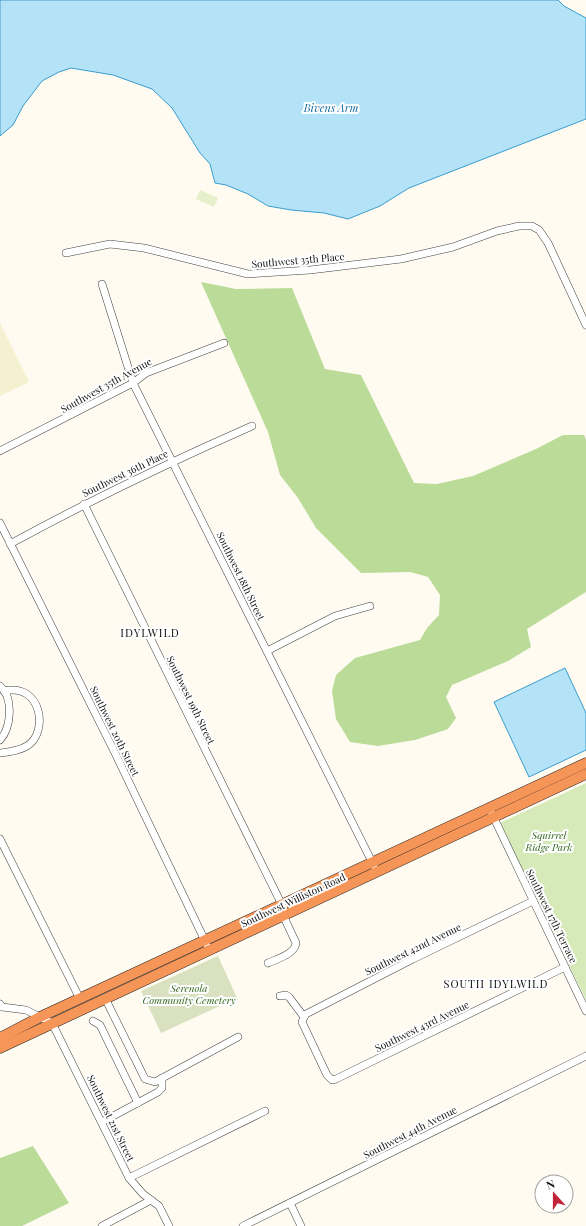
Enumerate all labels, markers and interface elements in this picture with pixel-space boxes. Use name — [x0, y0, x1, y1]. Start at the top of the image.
water label: Bivens Arm — [303, 100, 358, 115]
street label: Southwest 35th Place — [251, 249, 345, 271]
street label: Southwest 35th Avenue — [58, 354, 154, 416]
street label: Southwest 36th Place — [80, 446, 170, 500]
street label: Southwest 18th Street — [214, 529, 269, 623]
district label: IDYLWILD — [120, 625, 180, 640]
street label: Southwest 19th Street — [164, 654, 219, 747]
street label: Southwest 20th Street — [87, 684, 143, 779]
park label: Squirrel Ridge Park — [525, 828, 572, 854]
street label: Southwest 17th Terrace — [523, 867, 581, 965]
street label: Southwest Williston Road — [238, 870, 348, 930]
street label: Southwest 42nd Avenue — [363, 920, 463, 978]
district label: SOUTH IDYLWILD — [443, 976, 549, 991]
park label: Serenola Community Cemetery — [142, 981, 236, 1007]
street label: Southwest 43rd Avenue — [373, 997, 471, 1055]
street label: Southwest 21st Street — [84, 1072, 138, 1164]
street label: Southwest 44th Avenue — [361, 1102, 459, 1162]
north arrow — [534, 1174, 574, 1214]
text: N — [544, 1176, 557, 1193]

